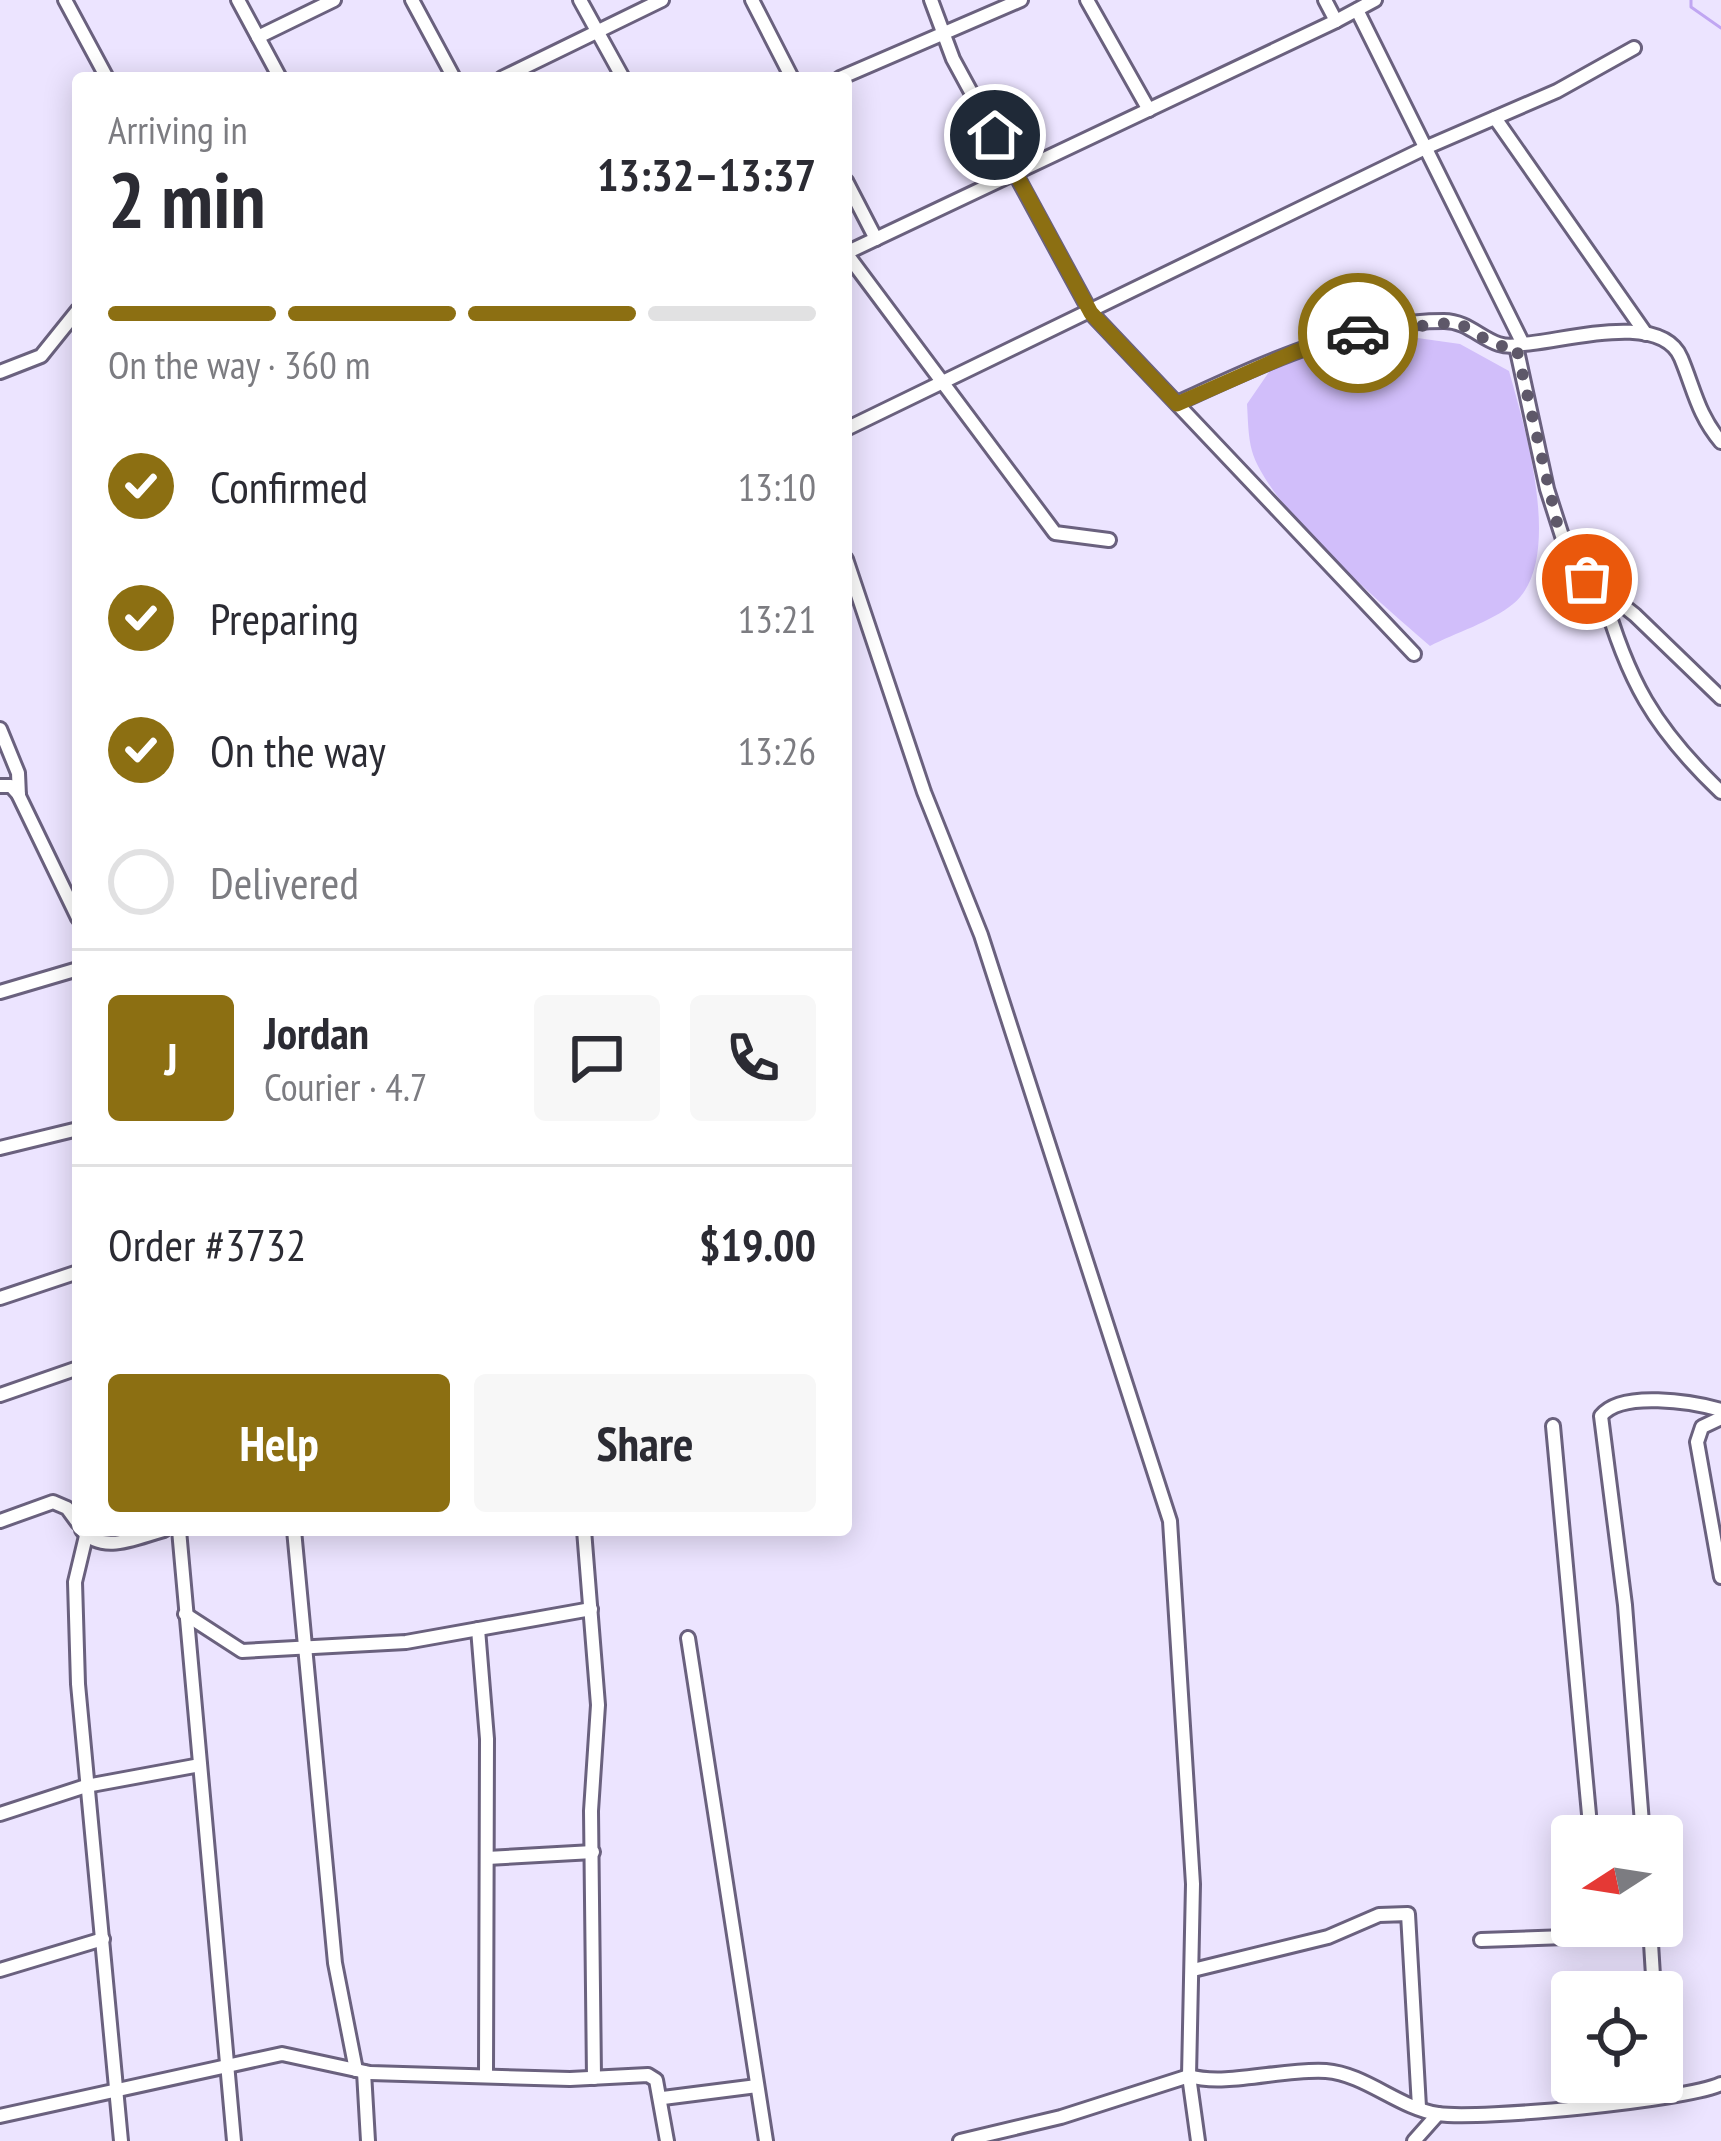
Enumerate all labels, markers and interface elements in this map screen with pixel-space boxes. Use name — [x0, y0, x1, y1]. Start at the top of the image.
pin — [944, 84, 1046, 186]
icon: home — [962, 102, 1028, 168]
text: Arriving in — [108, 104, 248, 155]
text: 13:32–13:37 — [597, 145, 816, 203]
text: 2 min — [108, 149, 266, 250]
courier — [1298, 273, 1418, 393]
icon: car — [1325, 300, 1391, 366]
text: On the way · 360 m — [108, 339, 370, 390]
icon: check — [108, 453, 174, 519]
text: Confirmed — [210, 457, 368, 515]
text: 13:10 — [738, 461, 816, 512]
pin — [1536, 528, 1638, 630]
icon: bag — [1554, 546, 1620, 612]
icon: check — [108, 585, 174, 651]
text: Preparing — [210, 589, 359, 647]
text: 13:21 — [738, 593, 816, 644]
icon: check — [108, 717, 174, 783]
text: On the way — [210, 721, 386, 779]
text: 13:26 — [738, 725, 816, 776]
text: Delivered — [210, 853, 359, 911]
button: chat — [534, 995, 660, 1121]
button: phone — [690, 995, 816, 1121]
text: Jordan — [264, 1003, 369, 1061]
text: J — [164, 1029, 178, 1087]
text: Courier · 4.7 — [264, 1061, 427, 1112]
text: Order #3732 — [108, 1215, 306, 1273]
text: $19.00 — [699, 1215, 816, 1273]
button: Help — [108, 1374, 450, 1512]
button: Share — [474, 1374, 816, 1512]
north arrow — [1551, 1815, 1683, 1947]
map controls — [1551, 1815, 1683, 2103]
button: locate — [1551, 1971, 1683, 2103]

